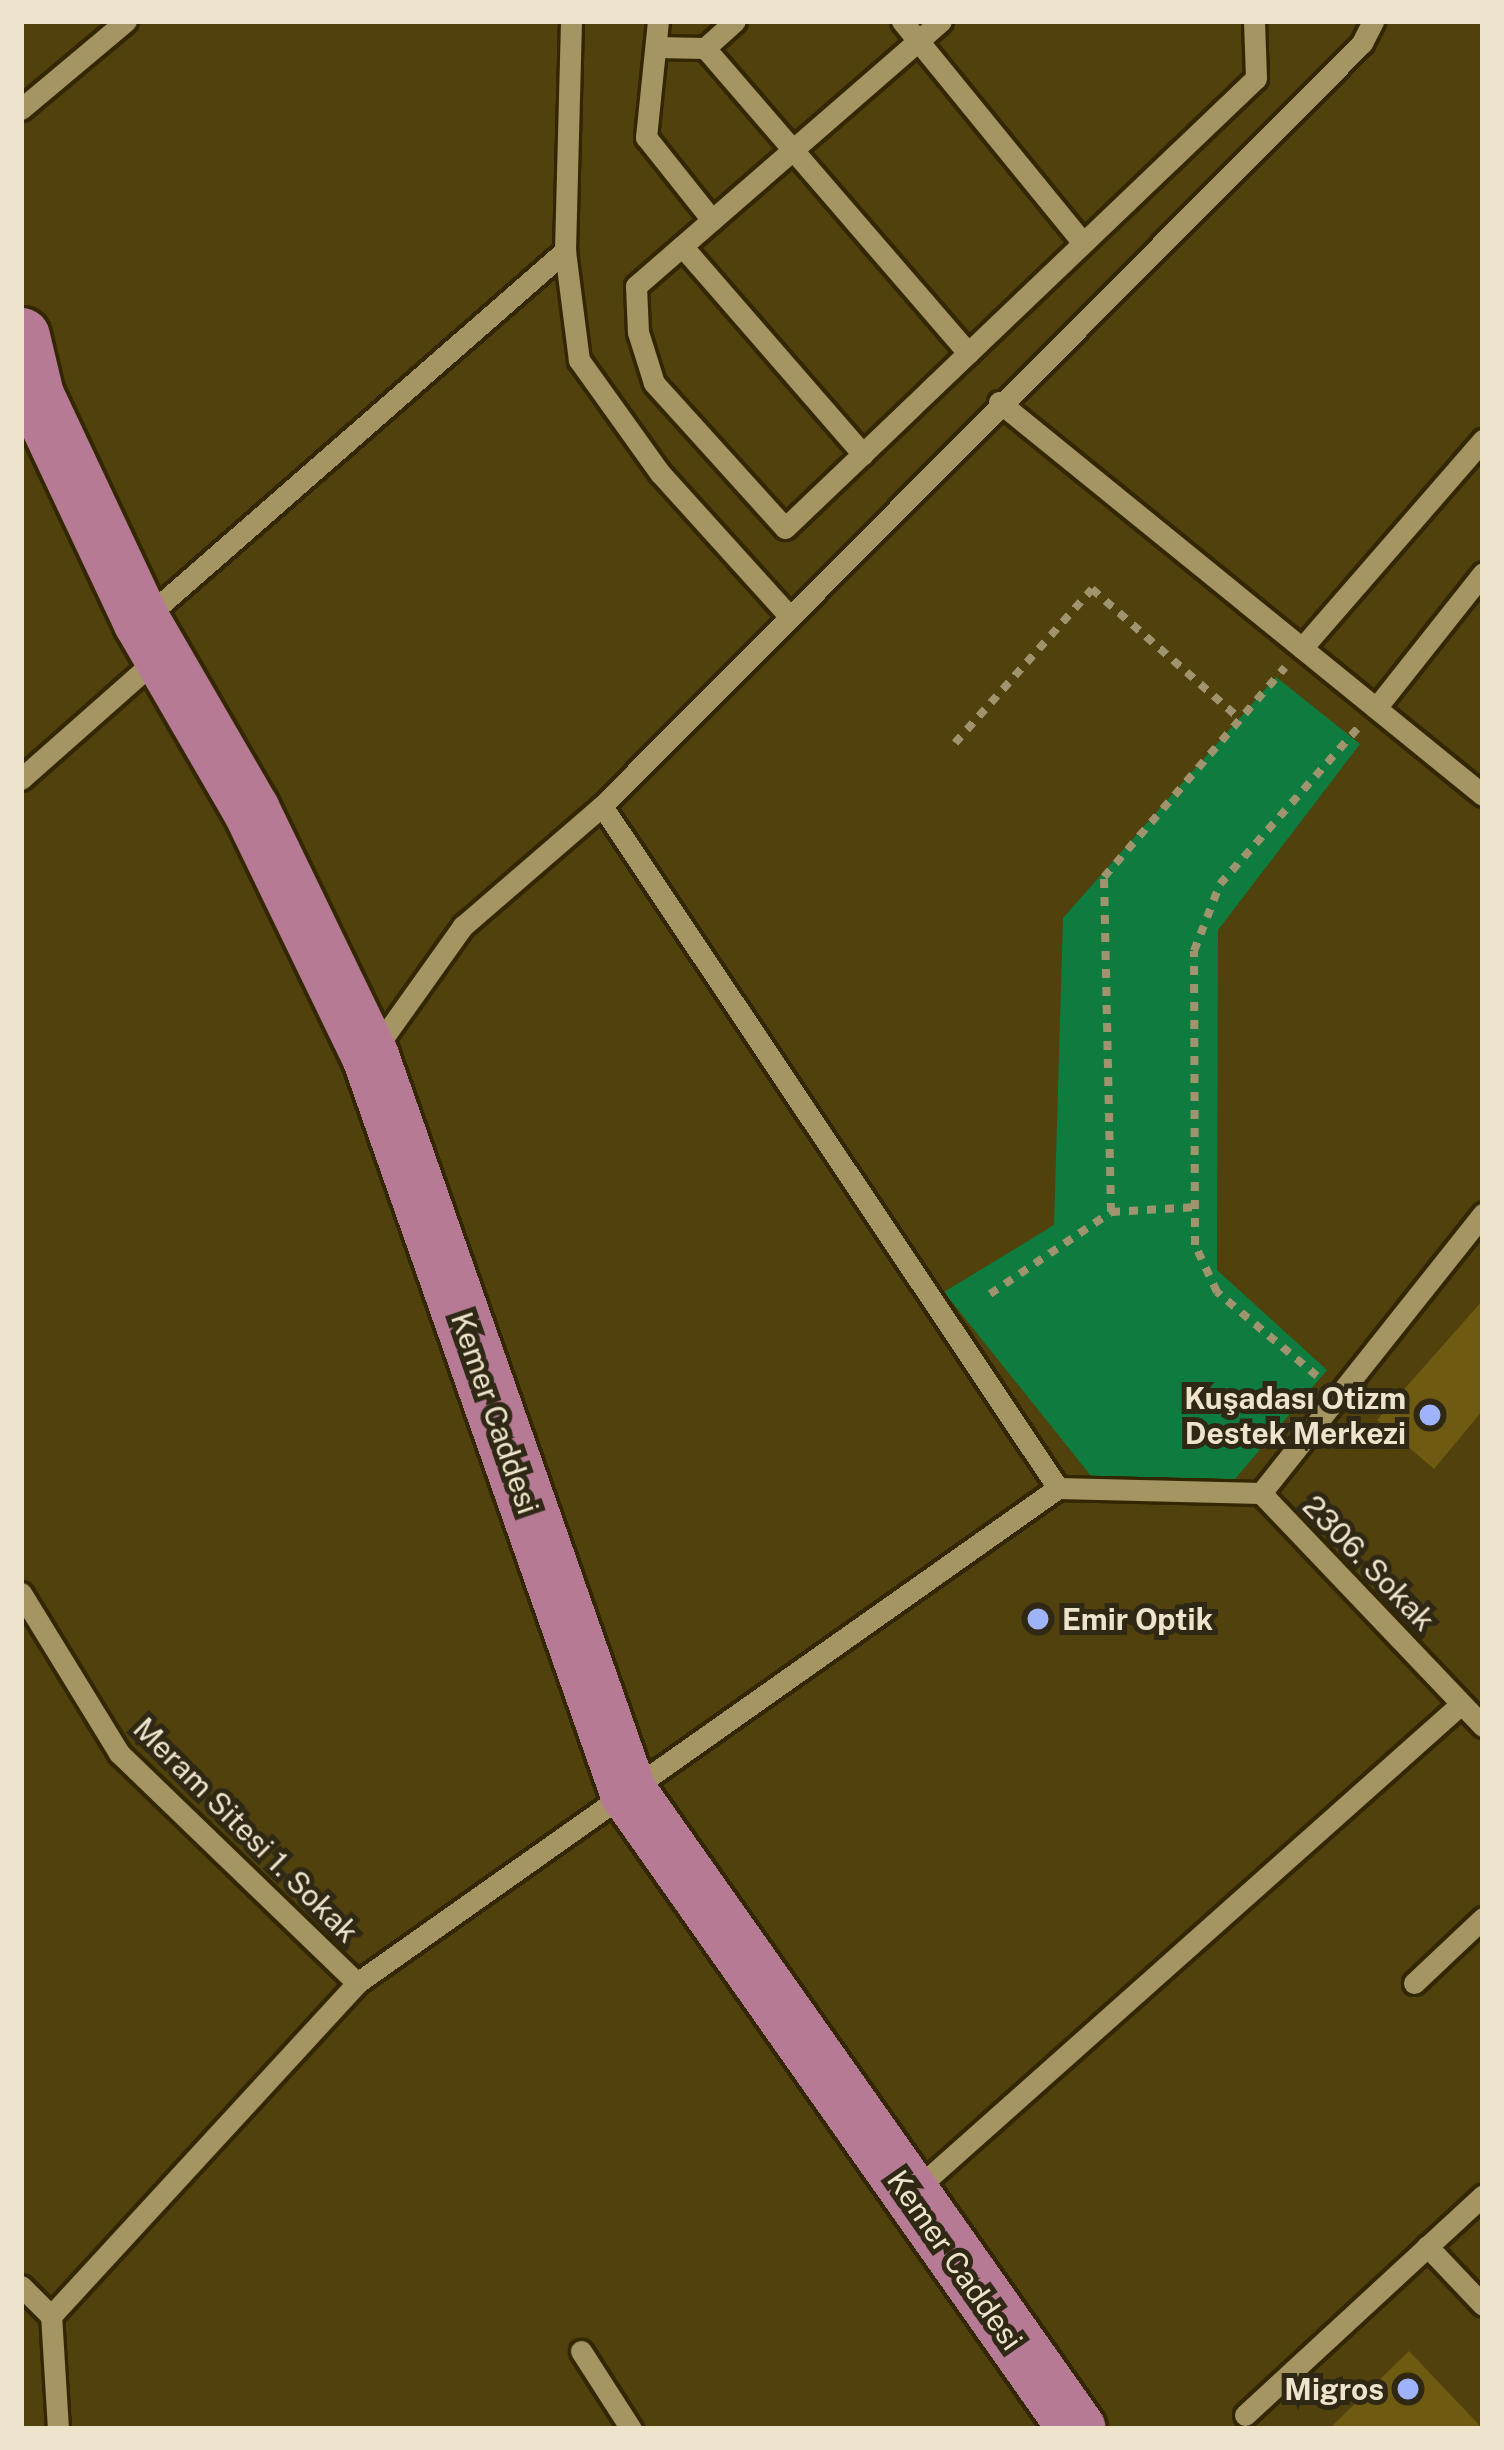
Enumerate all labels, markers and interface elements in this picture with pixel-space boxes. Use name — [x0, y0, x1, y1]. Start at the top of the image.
street label: Kemer Caddesi — [444, 1307, 546, 1519]
place label: Kuşadası Otizm Destek Merkezi — [1184, 1380, 1406, 1450]
marker: Kuşadası Otizm Destek Merkezi — [1417, 1402, 1443, 1428]
street label: 2306. Sokak — [1295, 1488, 1443, 1638]
place label: Emir Optik — [1062, 1601, 1213, 1637]
marker: Emir Optik — [1025, 1606, 1051, 1632]
street label: Meram Sitesi 1. Sokak — [126, 1710, 366, 1950]
street label: Kemer Caddesi — [880, 2163, 1030, 2357]
place label: Migros — [1284, 2371, 1384, 2407]
marker: Migros — [1395, 2376, 1421, 2402]

